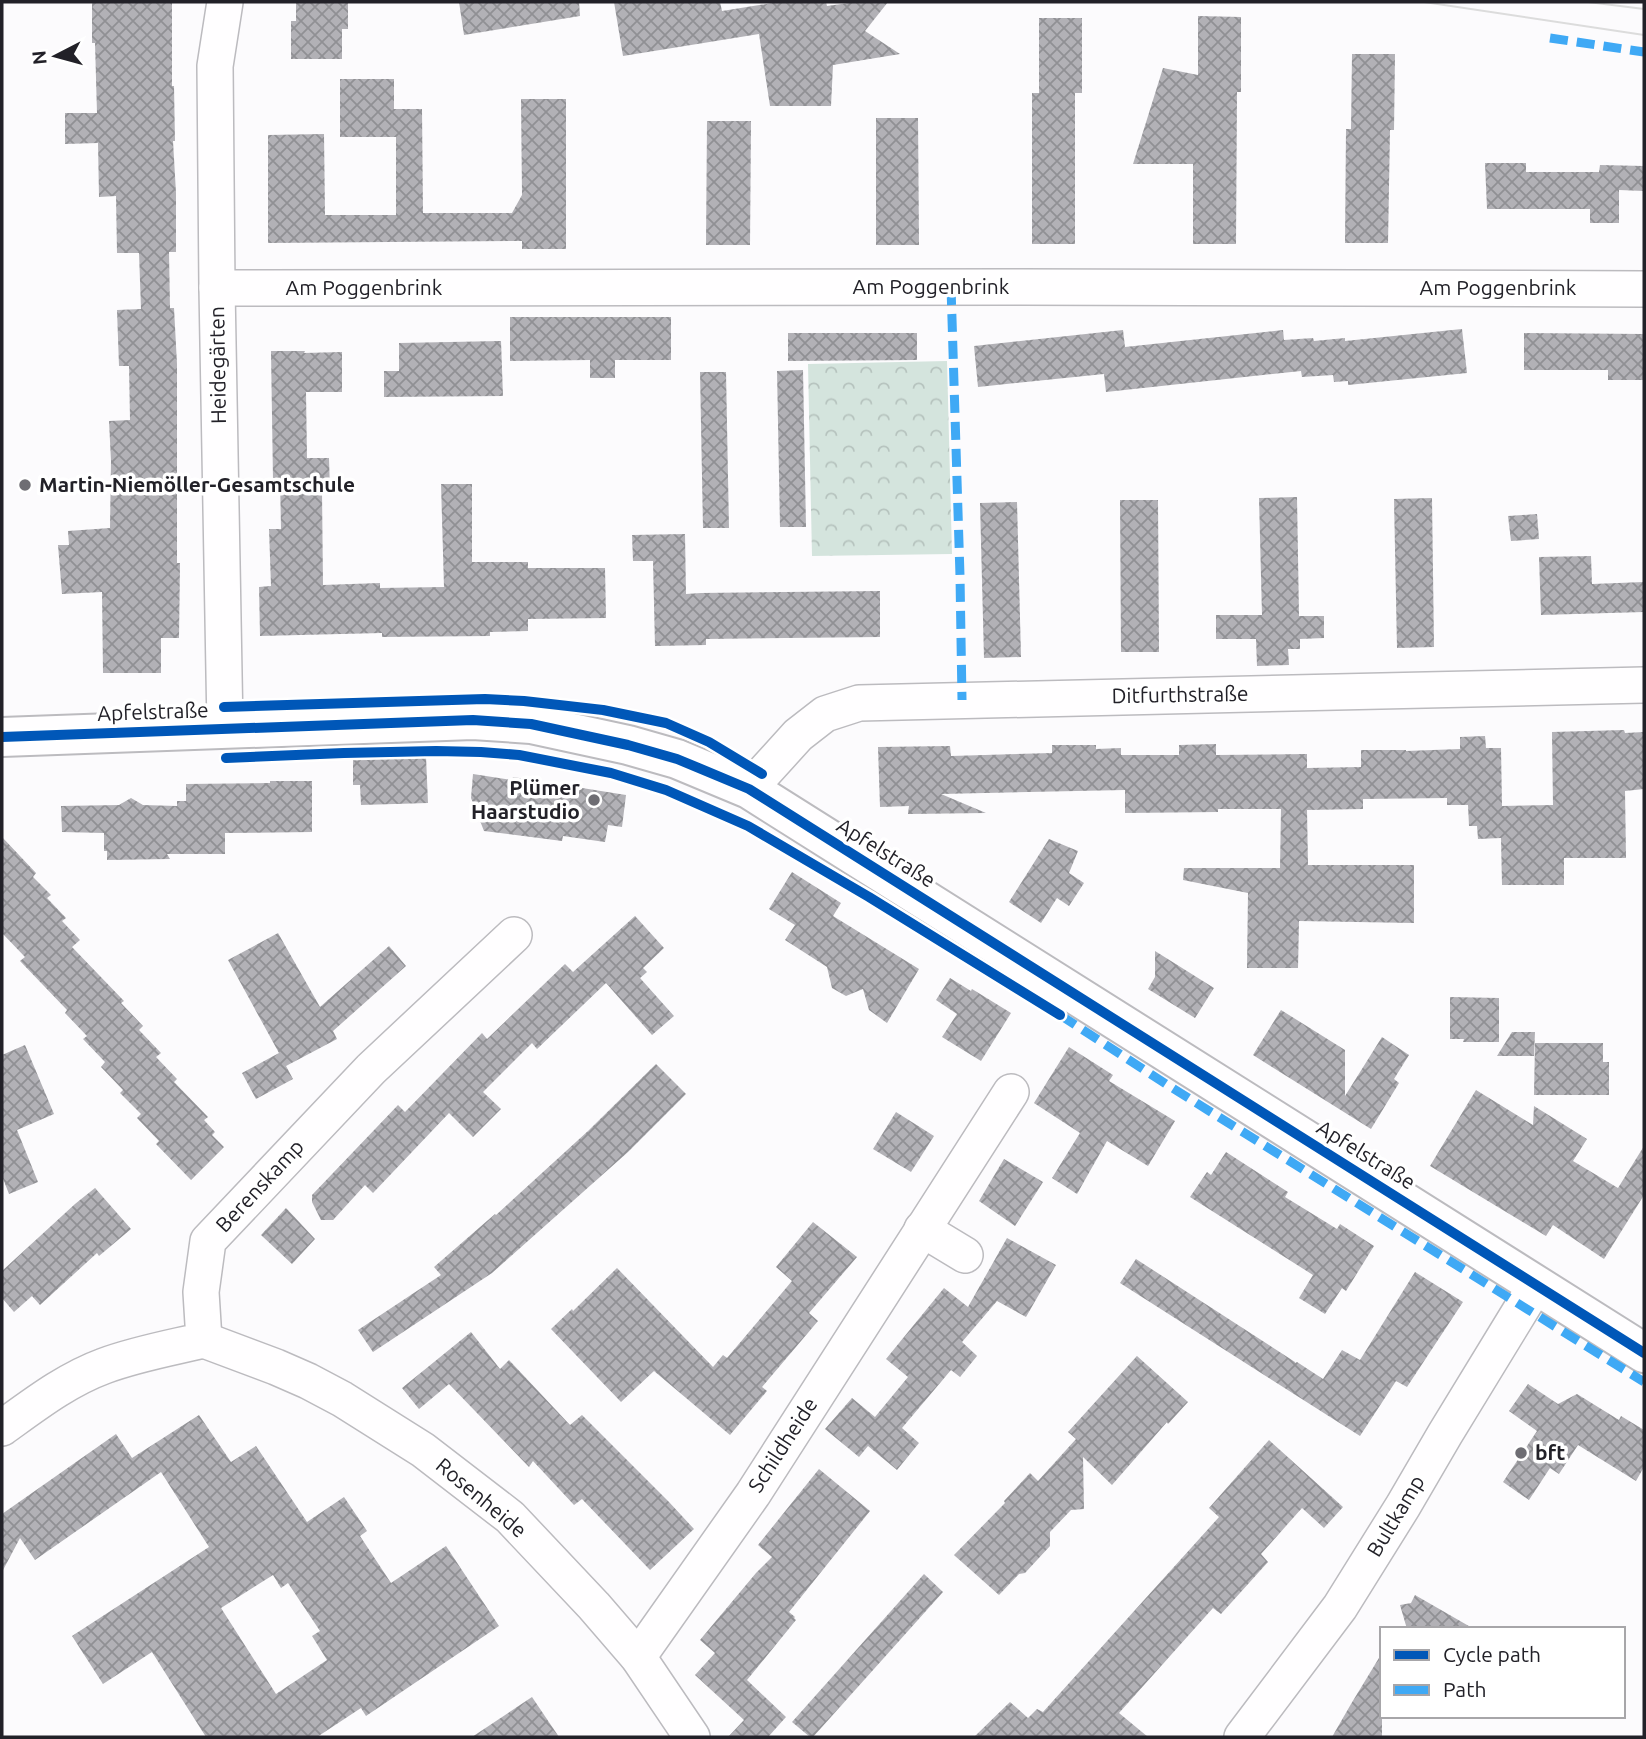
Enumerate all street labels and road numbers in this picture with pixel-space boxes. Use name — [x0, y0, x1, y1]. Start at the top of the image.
street label: Am Poggenbrink — [853, 274, 1010, 298]
street label: Am Poggenbrink — [286, 275, 443, 299]
street label: Am Poggenbrink — [1420, 275, 1577, 299]
street label: Heidegärten — [204, 306, 230, 424]
street label: Ditfurthstraße — [1111, 681, 1249, 707]
street label: Apfelstraße — [97, 697, 209, 725]
street label: Apfelstraße — [833, 812, 940, 892]
street label: Apfelstraße — [1313, 1114, 1420, 1194]
street label: Berenskamp — [210, 1134, 308, 1236]
street label: Schildheide — [743, 1393, 822, 1496]
street label: Rosenheide — [432, 1452, 532, 1542]
street label: Bultkamp — [1361, 1470, 1429, 1561]

